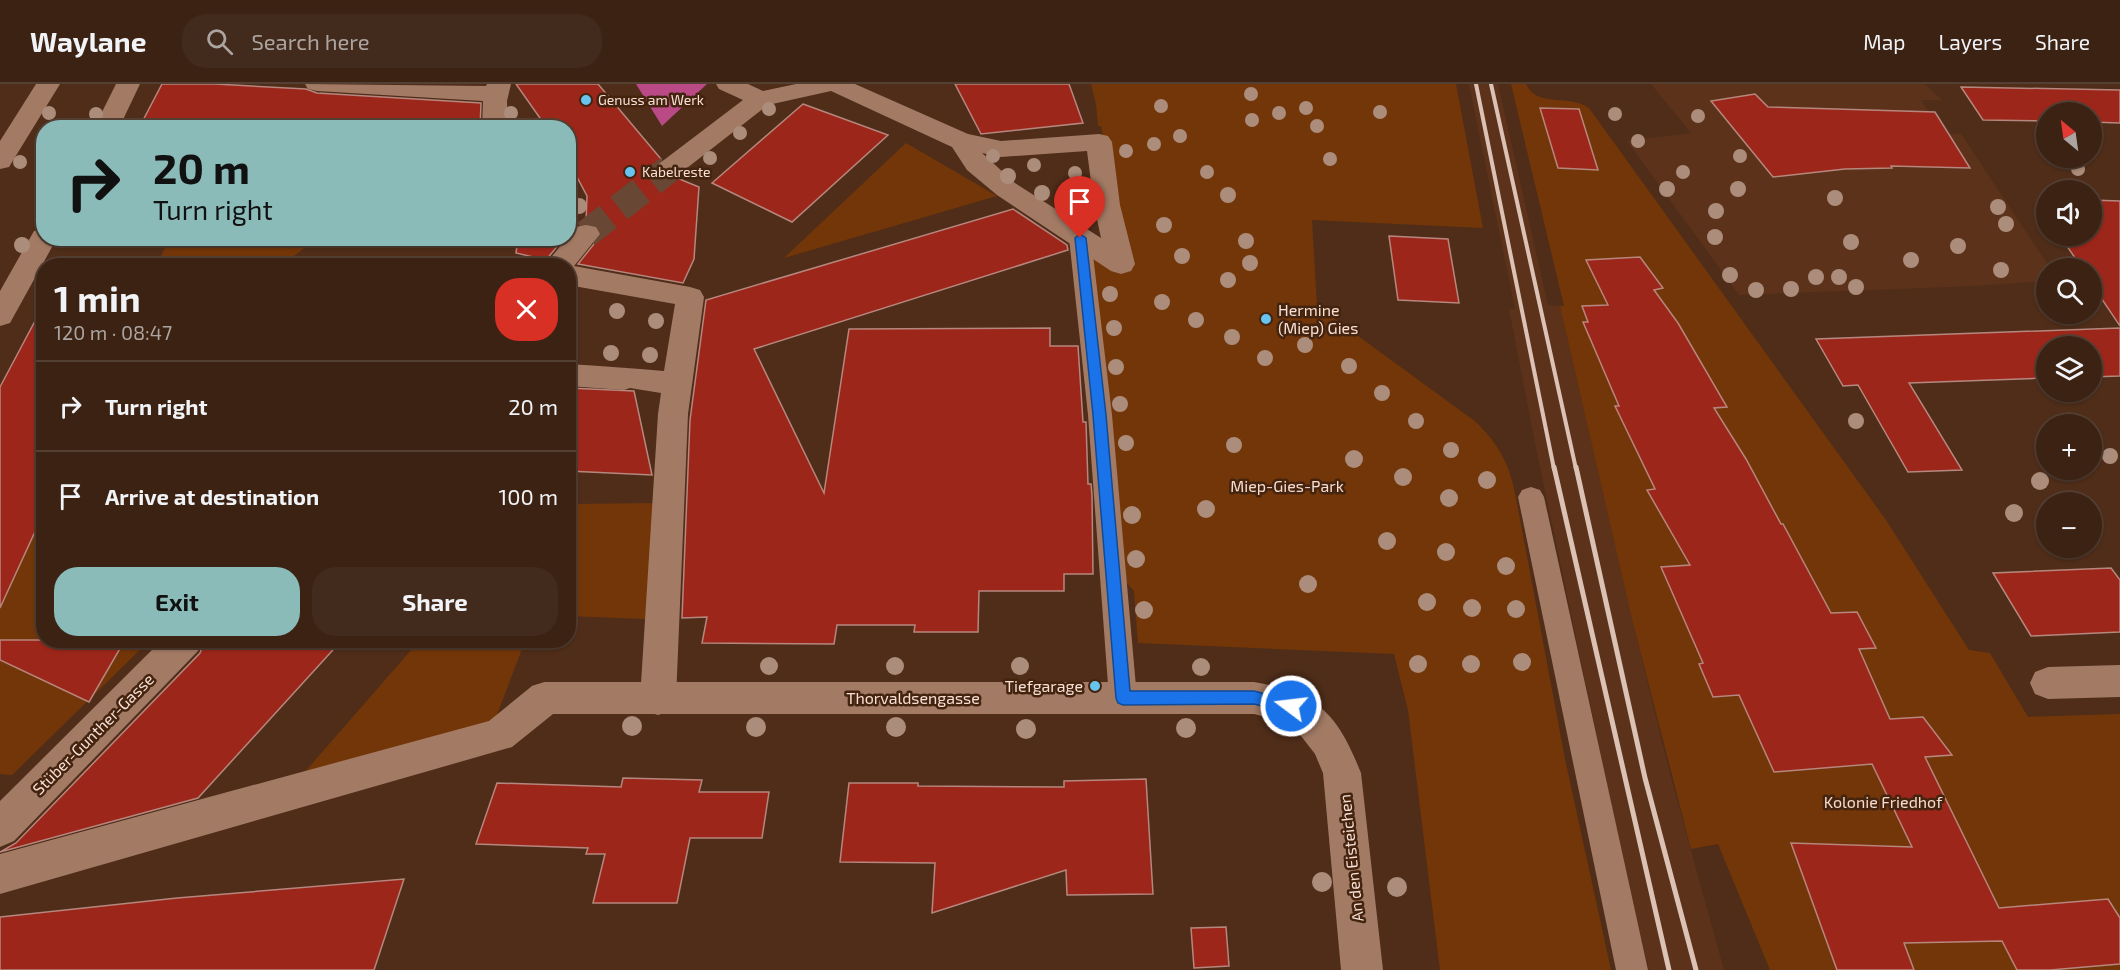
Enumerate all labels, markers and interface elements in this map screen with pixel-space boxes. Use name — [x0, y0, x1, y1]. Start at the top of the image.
search box — [182, 14, 602, 68]
text: Waylane — [30, 24, 146, 58]
icon: search — [203, 25, 236, 58]
text: Search here — [251, 28, 370, 54]
text: Map — [1863, 29, 1905, 54]
text: Layers — [1938, 29, 2002, 54]
text: Share — [2035, 29, 2090, 54]
place label: Genuss am Werk — [598, 91, 704, 108]
marker: Genuss am Werk — [579, 93, 593, 107]
north arrow — [2036, 102, 2102, 168]
map controls — [2036, 102, 2102, 558]
text: 20 m — [153, 142, 250, 192]
icon: right — [54, 144, 132, 222]
place label: Kabelreste — [642, 163, 711, 180]
marker: Kabelreste — [623, 165, 637, 179]
pin — [1054, 176, 1105, 238]
button: sound — [2036, 180, 2102, 246]
icon: arrive — [1063, 185, 1096, 218]
text: Turn right — [153, 193, 273, 225]
button: search — [2036, 258, 2102, 324]
text: 1 min — [54, 276, 141, 319]
button: close — [495, 278, 558, 341]
place label: Hermine (Miep) Gies — [1278, 300, 1358, 337]
marker: Hermine (Miep) Gies — [1259, 312, 1273, 326]
text: 120 m · 08:47 — [54, 320, 172, 344]
button: layers — [2036, 336, 2102, 402]
icon: right — [54, 390, 87, 423]
text: Turn right — [105, 393, 207, 419]
text: 20 m — [508, 393, 558, 419]
button: + — [2036, 414, 2102, 480]
park label: Miep-Gies-Park — [1230, 476, 1344, 495]
icon: arrive — [54, 480, 87, 513]
text: Arrive at destination — [105, 483, 319, 509]
text: 100 m — [499, 483, 558, 509]
button: − — [2036, 492, 2102, 558]
button: Exit — [54, 567, 300, 636]
button: Share — [312, 567, 558, 636]
street label: Stüber-Gunther-Gasse — [28, 669, 157, 798]
position arrow — [1259, 674, 1323, 738]
place label: Tiefgarage — [1005, 676, 1083, 695]
marker: Tiefgarage — [1088, 679, 1102, 693]
street label: Thorvaldsengasse — [846, 688, 980, 707]
park label: Kolonie Friedhof — [1824, 792, 1943, 811]
street label: An den Eisteichen — [1334, 793, 1367, 923]

